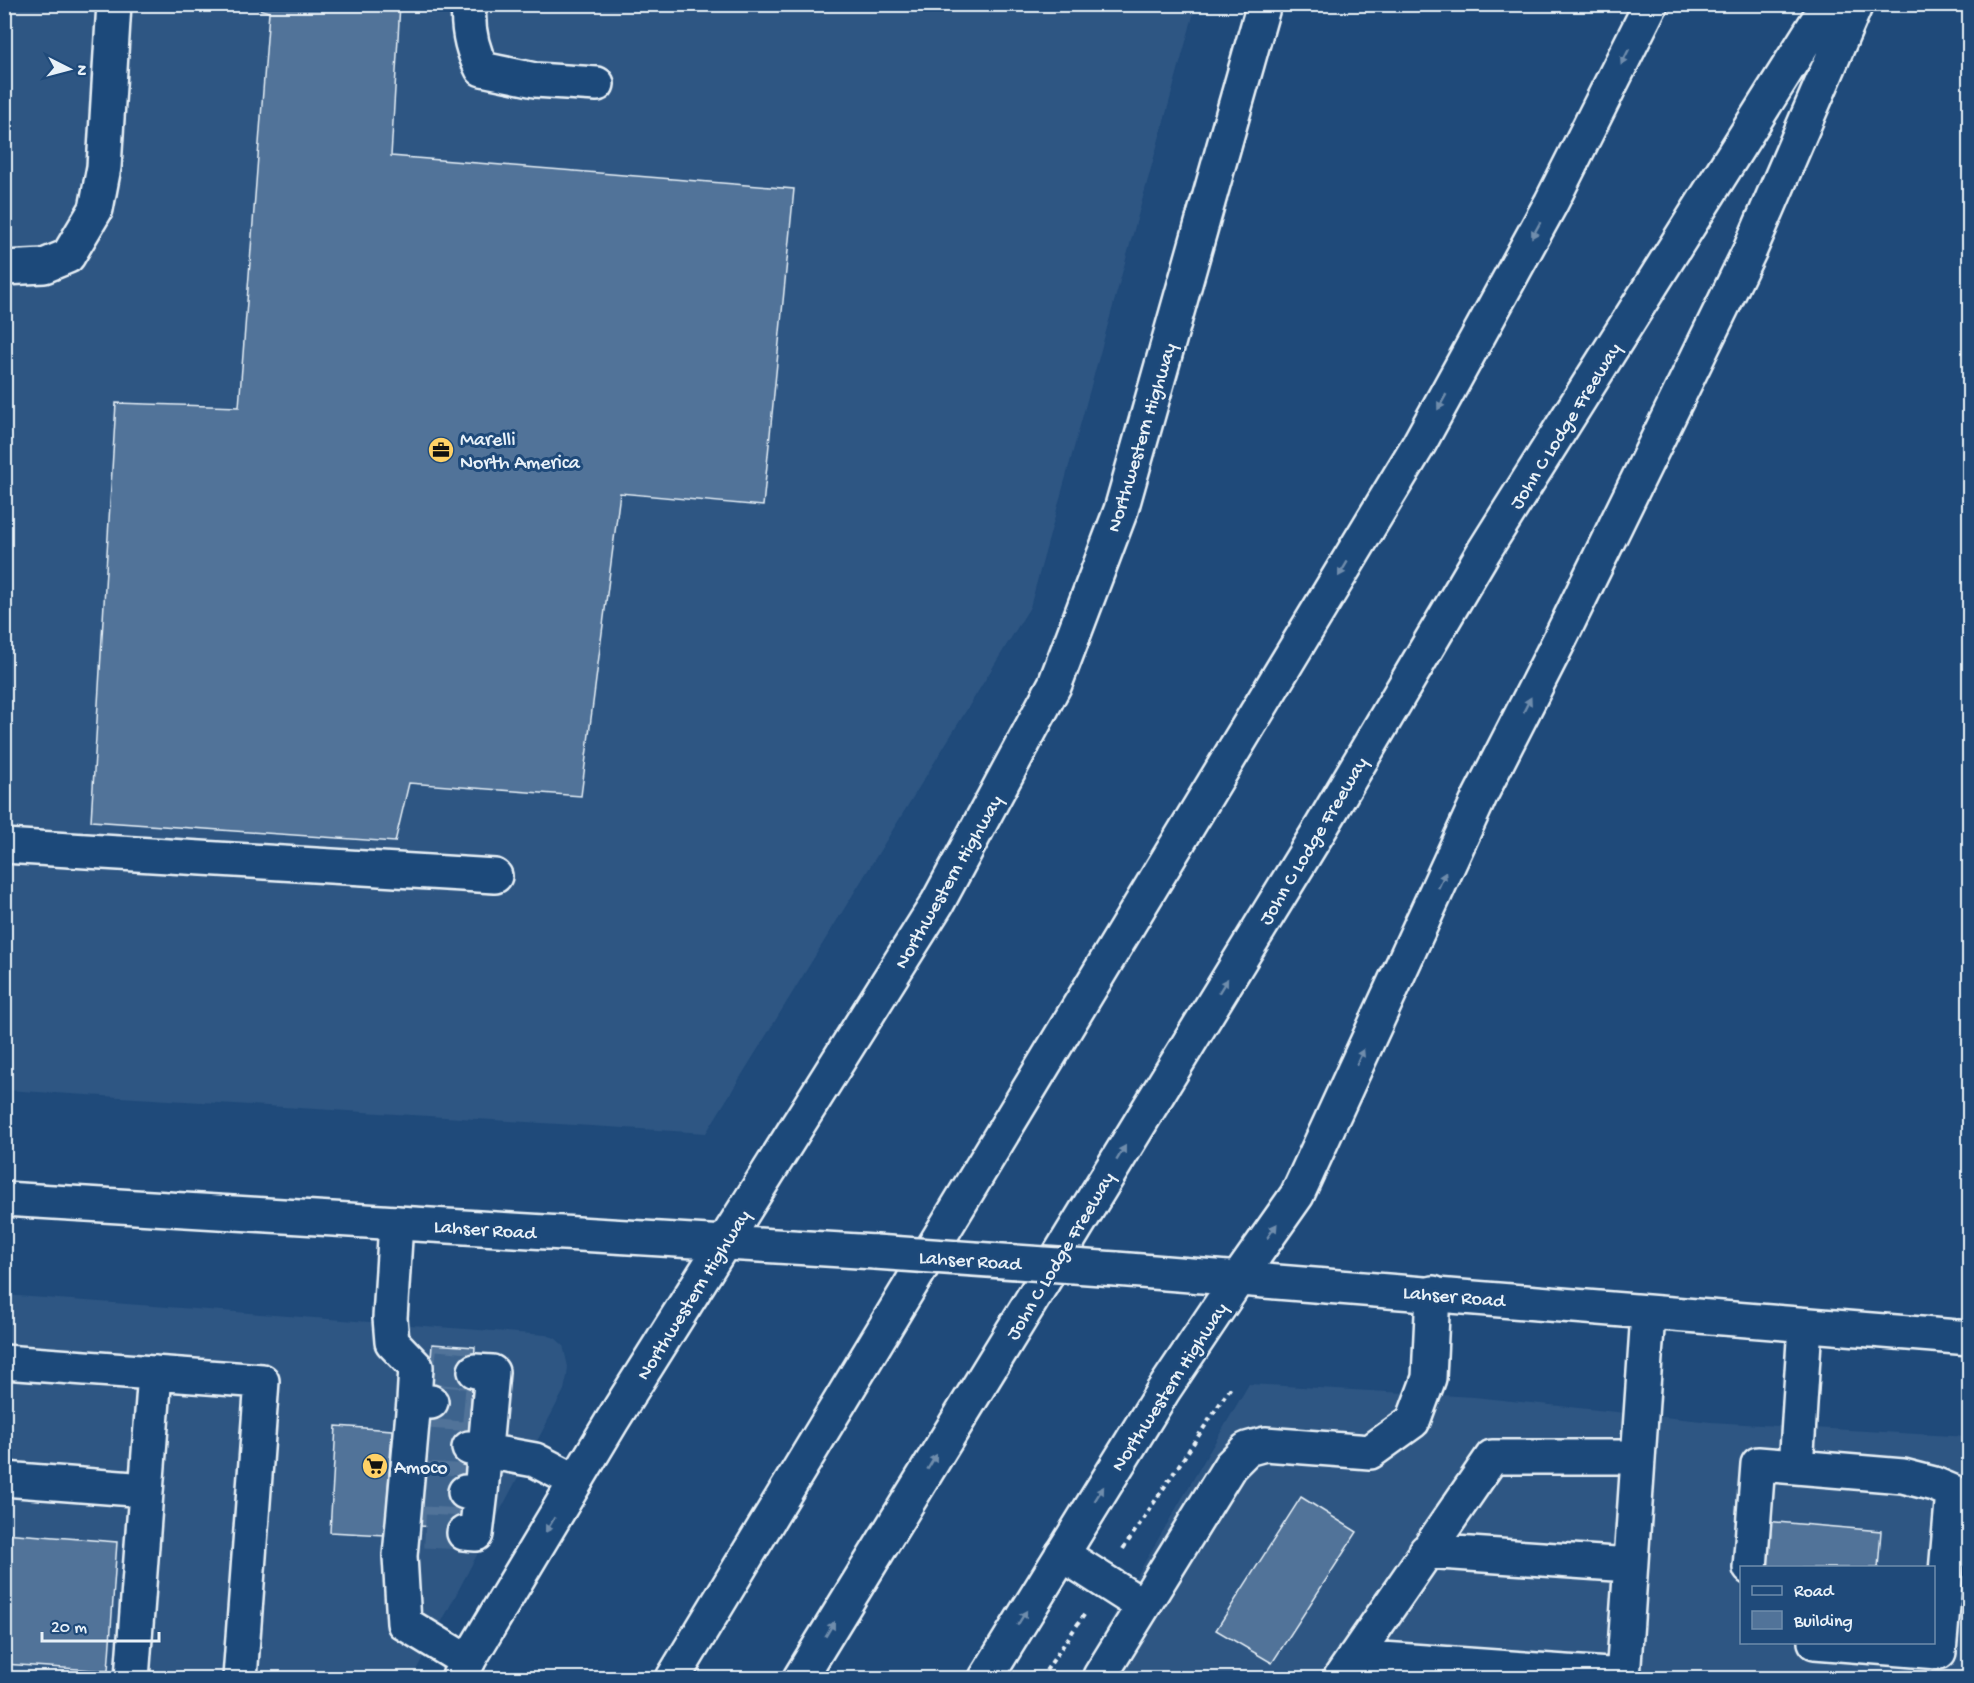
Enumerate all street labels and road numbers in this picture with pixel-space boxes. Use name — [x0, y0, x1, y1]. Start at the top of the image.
street label: John C Lodge Freeway — [1506, 339, 1628, 514]
street label: Northwestern Highway — [1104, 340, 1183, 535]
street label: John C Lodge Freeway — [1256, 754, 1374, 930]
street label: Northwestern Highway — [891, 792, 1009, 974]
street label: John C Lodge Freeway — [1003, 1169, 1121, 1345]
street label: Northwestern Highway — [633, 1206, 757, 1385]
street label: Lahser Road — [433, 1216, 539, 1247]
street label: Lahser Road — [918, 1247, 1024, 1278]
street label: Lahser Road — [1402, 1283, 1508, 1315]
street label: Northwestern Highway — [1108, 1299, 1234, 1477]

